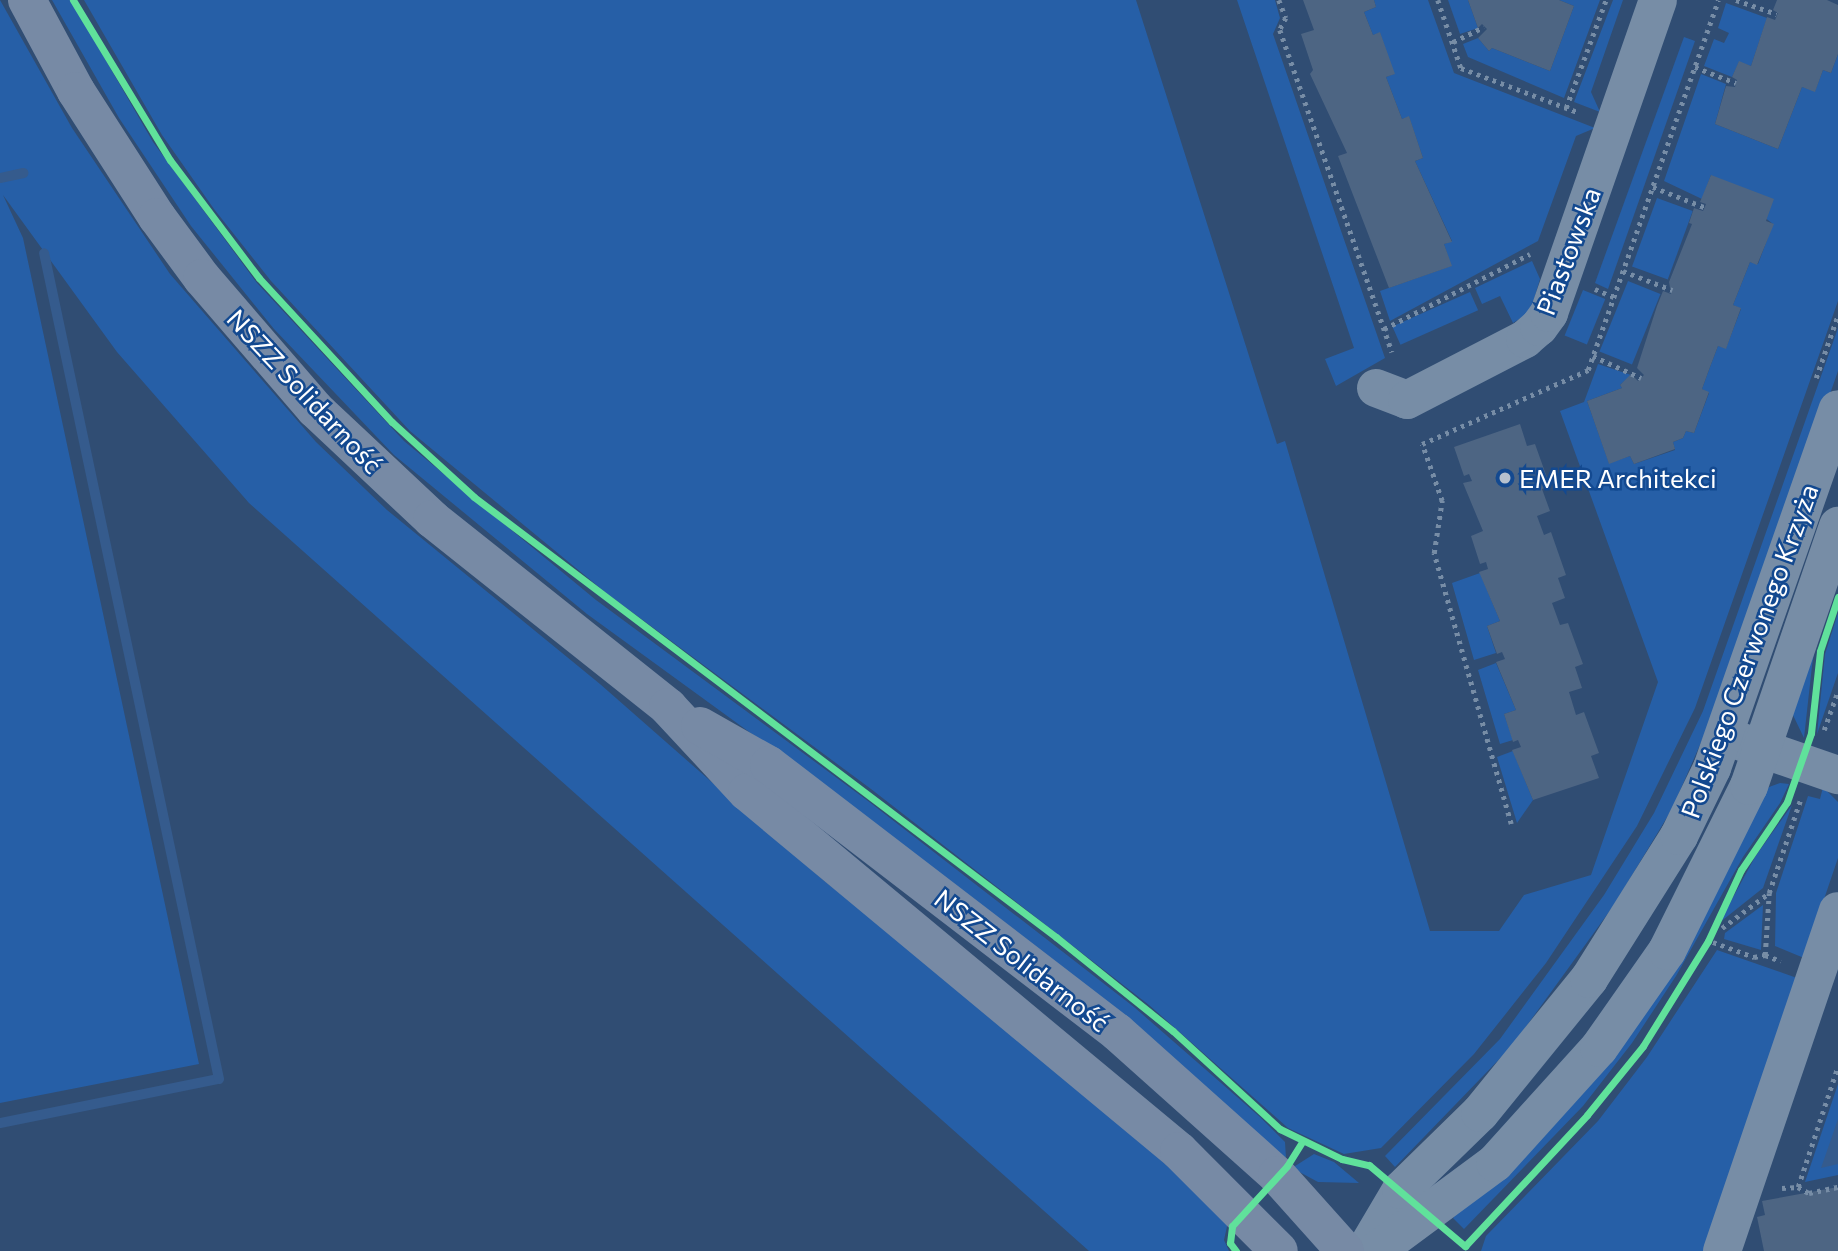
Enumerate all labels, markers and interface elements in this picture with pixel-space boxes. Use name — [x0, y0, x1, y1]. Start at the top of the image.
street label: Piastowska — [1529, 183, 1607, 319]
street label: NSZZ Solidarność — [221, 303, 389, 479]
place label: EMER Architekci — [1519, 462, 1717, 494]
marker: EMER Architekci — [1497, 470, 1513, 486]
street label: Polskiego Czerwonego Krzyża — [1674, 480, 1824, 822]
street label: NSZZ Solidarność — [929, 882, 1115, 1038]

